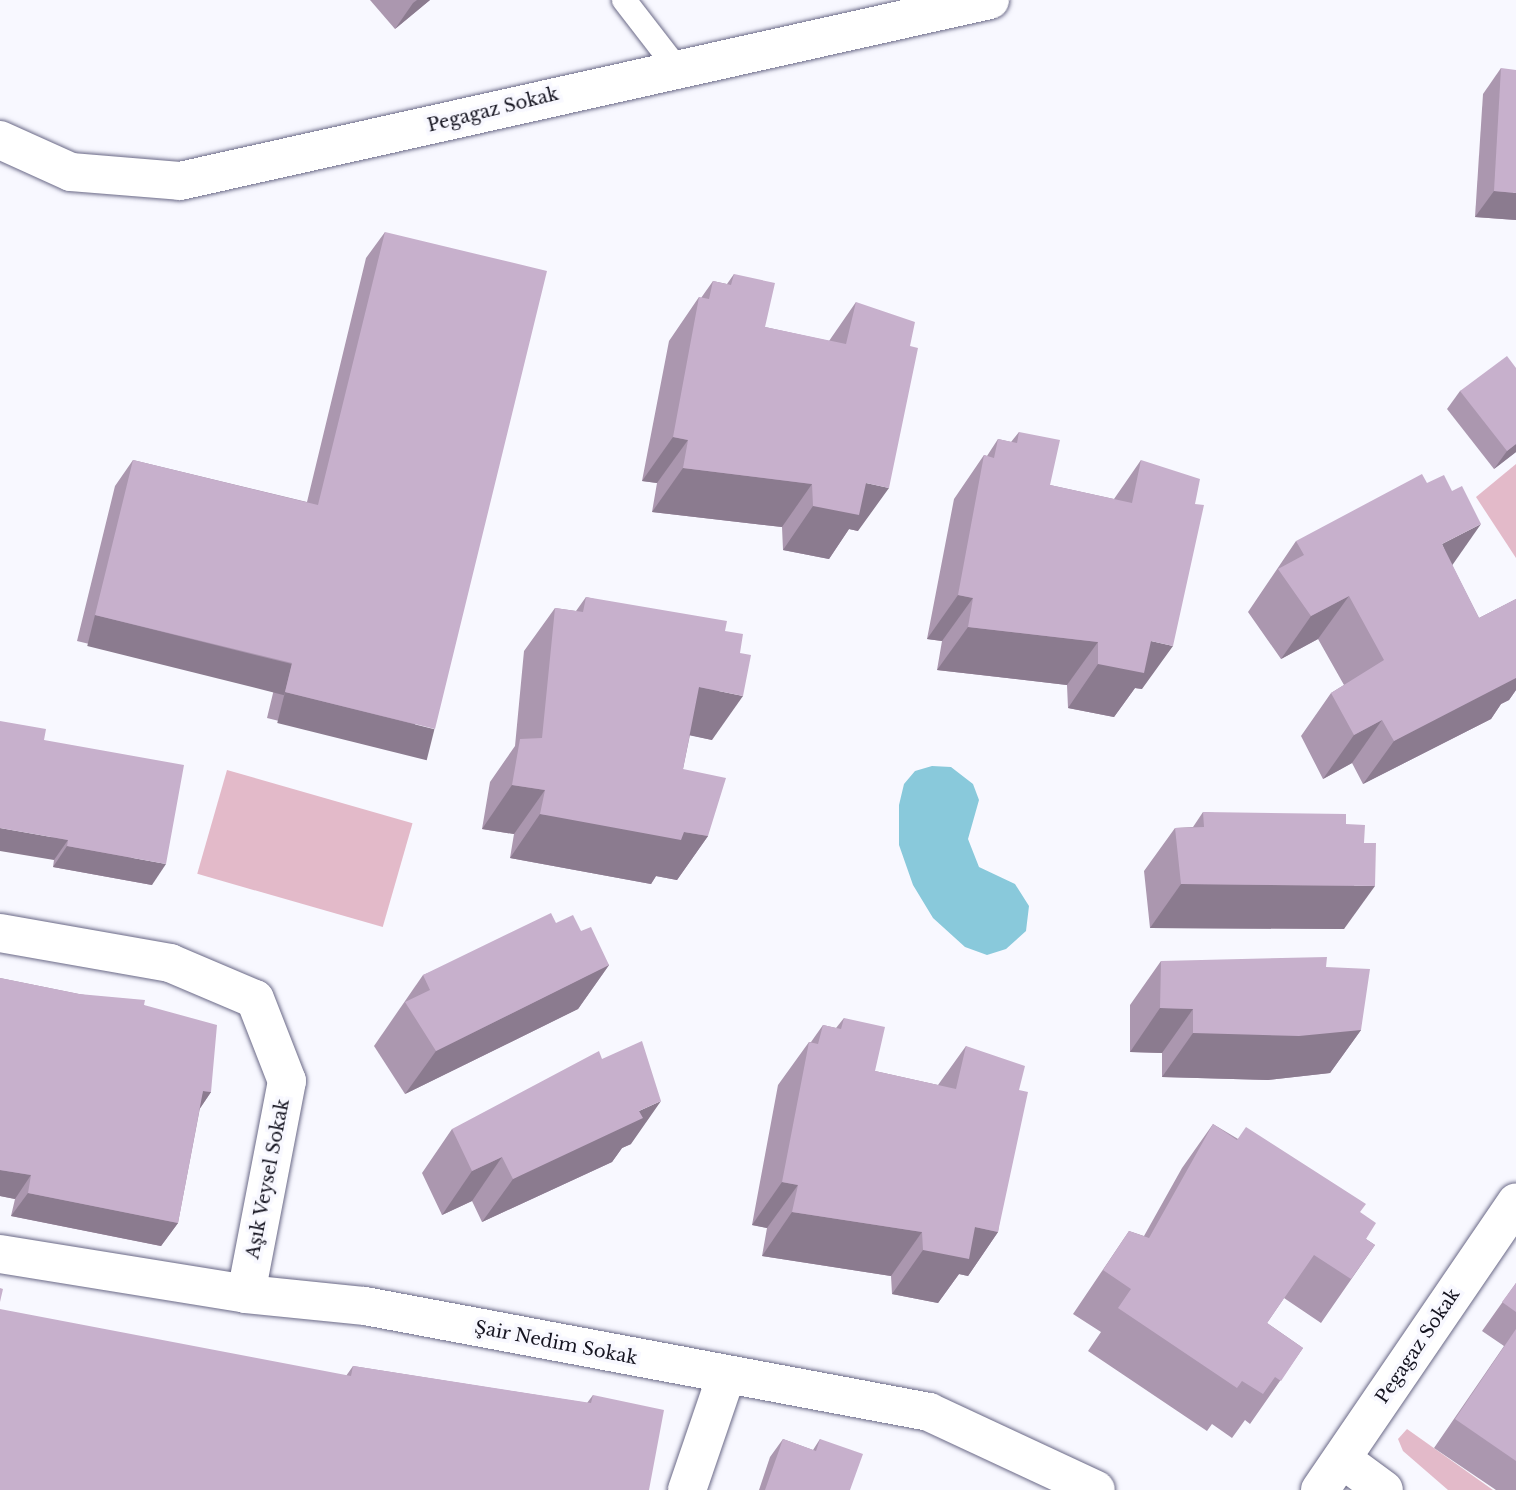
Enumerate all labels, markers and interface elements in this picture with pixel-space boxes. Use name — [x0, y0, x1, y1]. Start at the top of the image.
street label: Pegagaz Sokak — [425, 83, 561, 137]
street label: Aşık Veysel Sokak — [242, 1097, 294, 1261]
street label: Pegagaz Sokak — [1371, 1284, 1465, 1408]
street label: Şair Nedim Sokak — [473, 1317, 639, 1369]

